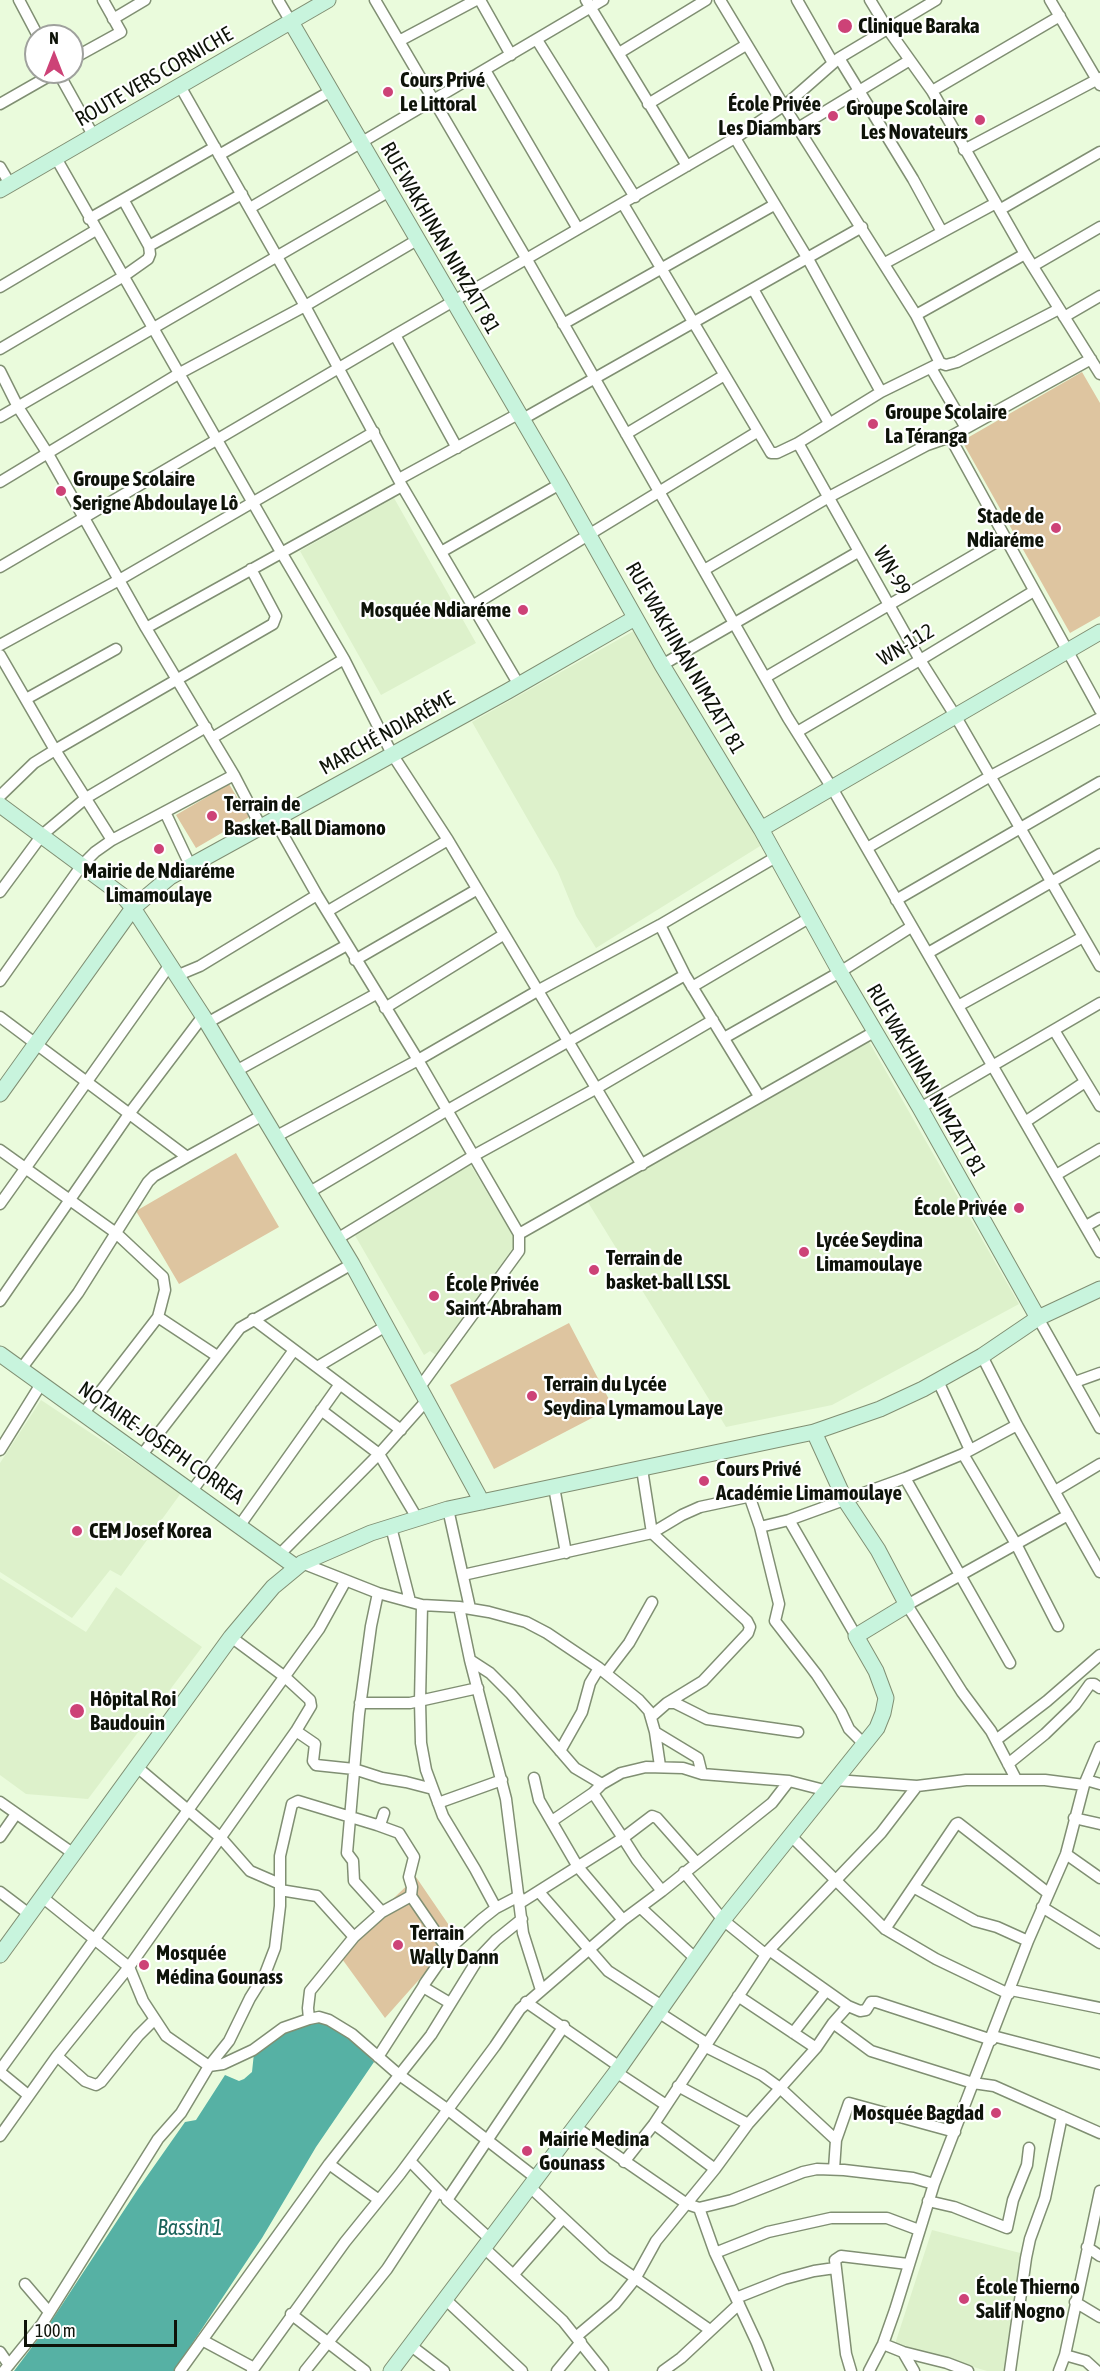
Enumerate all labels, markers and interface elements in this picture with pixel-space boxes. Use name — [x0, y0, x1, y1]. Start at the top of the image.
place label: Clinique Baraka — [858, 13, 980, 39]
marker: Clinique Baraka — [836, 17, 854, 35]
street label: ROUTE VERS CORNICHE — [71, 22, 237, 132]
north arrow — [24, 24, 84, 84]
text: N — [49, 29, 59, 47]
place label: Cours Privé Le Littoral — [400, 67, 485, 117]
marker: Cours Privé Le Littoral — [381, 85, 395, 99]
place label: École Privée Les Diambars — [718, 91, 821, 141]
place label: Groupe Scolaire Les Novateurs — [846, 95, 968, 145]
marker: École Privée Les Diambars — [826, 109, 840, 123]
marker: Groupe Scolaire Les Novateurs — [973, 113, 987, 127]
street label: RUE WAKHINAN NIMZATT 81 — [375, 138, 505, 338]
place label: Groupe Scolaire La Téranga — [885, 399, 1007, 449]
marker: Groupe Scolaire La Téranga — [866, 417, 880, 431]
place label: Groupe Scolaire Serigne Abdoulaye Lô — [73, 466, 238, 516]
marker: Groupe Scolaire Serigne Abdoulaye Lô — [54, 484, 68, 498]
place label: Stade de Ndiaréme — [967, 503, 1044, 553]
marker: Stade de Ndiaréme — [1049, 521, 1063, 535]
street label: WN-99 — [868, 542, 916, 600]
street label: RUE WAKHINAN NIMZATT 81 — [620, 558, 750, 758]
place label: Mosquée Ndiaréme — [360, 597, 511, 623]
marker: Mosquée Ndiaréme — [516, 603, 530, 617]
street label: WN-112 — [873, 618, 939, 672]
street label: MARCHÉ NDIARÉME — [315, 686, 459, 780]
place label: Terrain de Basket-Ball Diamono — [224, 791, 386, 841]
marker: Terrain de Basket-Ball Diamono — [205, 809, 219, 823]
marker: Mairie de Ndiaréme Limamoulaye — [152, 842, 166, 856]
place label: Mairie de Ndiaréme Limamoulaye — [83, 858, 235, 908]
street label: RUE WAKHINAN NIMZATT 81 — [861, 980, 991, 1180]
place label: École Privée — [914, 1195, 1007, 1221]
marker: École Privée — [1012, 1201, 1026, 1215]
place label: Lycée Seydina Limamoulaye — [816, 1227, 923, 1277]
place label: Terrain de basket-ball LSSL — [606, 1245, 730, 1295]
marker: Lycée Seydina Limamoulaye — [797, 1245, 811, 1259]
marker: Terrain de basket-ball LSSL — [587, 1263, 601, 1277]
place label: École Privée Saint-Abraham — [446, 1271, 562, 1321]
marker: École Privée Saint-Abraham — [427, 1289, 441, 1303]
place label: Terrain du Lycée Seydina Lymamou Laye — [544, 1371, 723, 1421]
street label: NOTAIRE-JOSEPH CORREA — [73, 1376, 249, 1510]
marker: Terrain du Lycée Seydina Lymamou Laye — [525, 1389, 539, 1403]
place label: Cours Privé Académie Limamoulaye — [716, 1456, 902, 1506]
marker: Cours Privé Académie Limamoulaye — [697, 1474, 711, 1488]
place label: CEM Josef Korea — [89, 1518, 212, 1544]
marker: CEM Josef Korea — [70, 1524, 84, 1538]
place label: Hôpital Roi Baudouin — [90, 1686, 176, 1736]
marker: Hôpital Roi Baudouin — [68, 1702, 86, 1720]
place label: Terrain Wally Dann — [410, 1920, 499, 1970]
marker: Terrain Wally Dann — [391, 1938, 405, 1952]
place label: Mosquée Médina Gounass — [156, 1940, 283, 1990]
marker: Mosquée Médina Gounass — [137, 1958, 151, 1972]
place label: Mosquée Bagdad — [853, 2100, 984, 2126]
marker: Mosquée Bagdad — [989, 2106, 1003, 2120]
place label: Mairie Medina Gounass — [539, 2126, 649, 2176]
marker: Mairie Medina Gounass — [520, 2144, 534, 2158]
water label: Bassin 1 — [157, 2215, 223, 2241]
place label: École Thierno Salif Nogno — [976, 2274, 1080, 2324]
marker: École Thierno Salif Nogno — [957, 2292, 971, 2306]
scale bar — [27, 2308, 180, 2346]
text: 100 m — [35, 2320, 76, 2341]

